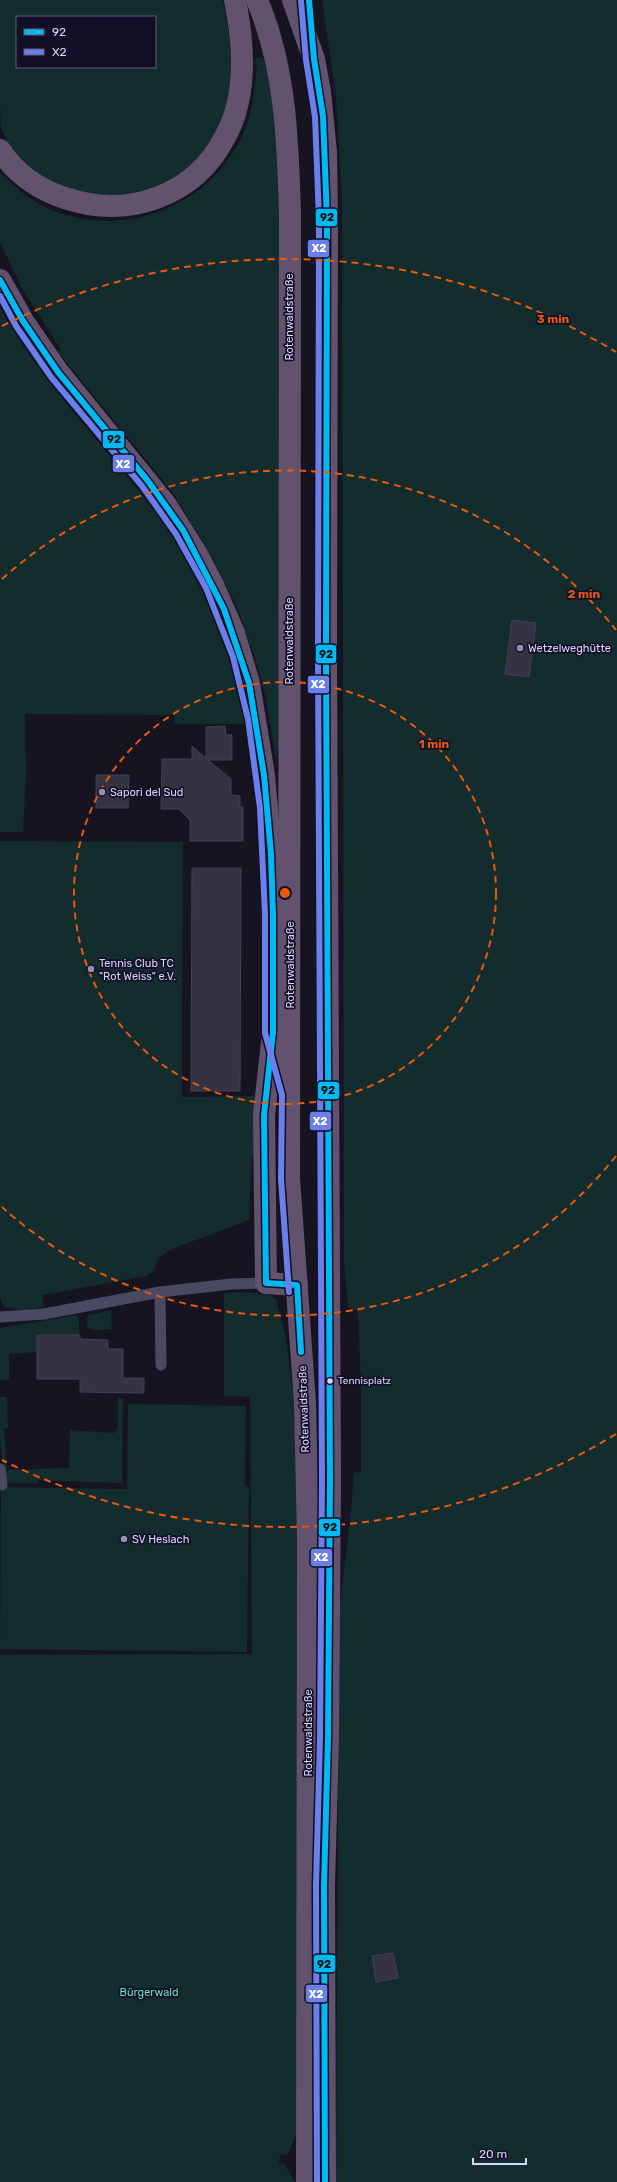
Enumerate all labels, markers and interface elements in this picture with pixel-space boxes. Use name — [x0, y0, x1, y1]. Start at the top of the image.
legend — [16, 16, 156, 68]
text: 92 — [52, 25, 66, 39]
text: X2 — [52, 45, 67, 59]
line badge: 92 — [315, 208, 338, 227]
text: 92 — [320, 211, 334, 224]
line badge: X2 — [307, 239, 330, 258]
text: X2 — [312, 242, 326, 255]
street label: Rotenwaldstraße — [283, 273, 296, 361]
text: 3 min — [537, 312, 570, 326]
line badge: 92 — [102, 430, 125, 449]
text: 92 — [107, 433, 121, 446]
line badge: X2 — [112, 454, 135, 473]
text: X2 — [116, 458, 130, 471]
text: 2 min — [568, 587, 601, 601]
street label: Rotenwaldstraße — [283, 597, 296, 685]
place label: Wetzelweghütte — [528, 642, 611, 655]
marker: Wetzelweghütte — [515, 643, 525, 653]
line badge: 92 — [315, 644, 337, 664]
text: 92 — [319, 648, 333, 661]
line badge: X2 — [307, 675, 330, 694]
text: X2 — [311, 678, 325, 691]
text: 1 min — [419, 737, 450, 751]
place label: Sapori del Sud — [110, 786, 183, 799]
marker: Sapori del Sud — [97, 787, 107, 797]
centre of rings — [278, 886, 292, 900]
street label: Rotenwaldstraße — [284, 921, 297, 1009]
place label: Tennis Club TC "Rot Weiss" e.V. — [99, 957, 176, 983]
marker: Tennis Club TC "Rot Weiss" e.V. — [86, 964, 96, 974]
line badge: 92 — [317, 1081, 340, 1100]
text: 92 — [321, 1084, 335, 1097]
line badge: X2 — [309, 1111, 332, 1131]
text: X2 — [313, 1115, 327, 1128]
street label: Rotenwaldstraße — [296, 1365, 312, 1453]
place label: Tennisplatz — [338, 1375, 391, 1387]
marker: Tennisplatz — [325, 1376, 335, 1386]
line badge: 92 — [318, 1518, 341, 1537]
text: 92 — [323, 1521, 337, 1534]
place label: SV Heslach — [132, 1533, 189, 1546]
marker: SV Heslach — [119, 1534, 129, 1544]
line badge: X2 — [310, 1548, 333, 1567]
text: X2 — [314, 1551, 328, 1564]
street label: Rotenwaldstraße — [302, 1689, 315, 1777]
line badge: 92 — [313, 1954, 336, 1973]
text: 92 — [317, 1958, 331, 1971]
line badge: X2 — [305, 1984, 328, 2003]
park label: Bürgerwald — [120, 1986, 178, 1999]
text: X2 — [309, 1988, 323, 2001]
scale bar — [473, 2140, 526, 2166]
text: 20 m — [479, 2147, 507, 2161]

